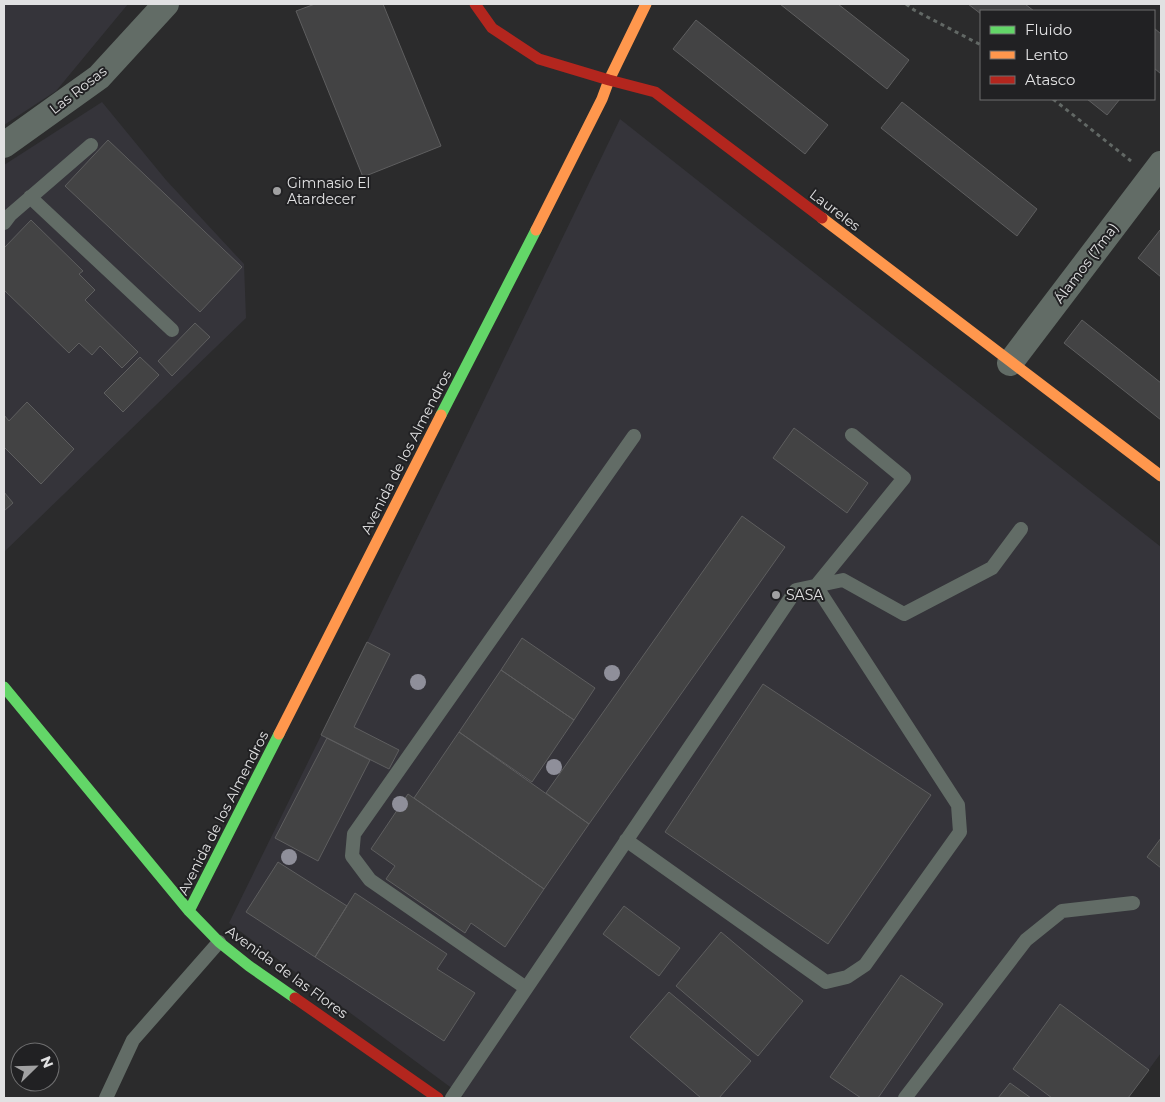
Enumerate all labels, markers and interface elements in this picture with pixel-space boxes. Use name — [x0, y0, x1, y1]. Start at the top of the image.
legend — [980, 10, 1155, 100]
text: Fluido — [1025, 20, 1072, 39]
text: Lento — [1025, 45, 1068, 64]
street label: Las Rosas — [46, 62, 110, 118]
text: Atasco — [1025, 70, 1075, 89]
place label: Gimnasio El Atardecer — [287, 174, 370, 208]
marker: Gimnasio El Atardecer — [271, 185, 283, 197]
street label: Laureles — [806, 185, 864, 235]
street label: Álamos (7ma) — [1050, 219, 1122, 307]
street label: Avenida de los Almendros — [357, 367, 455, 537]
place label: SASA — [786, 586, 824, 604]
marker: SASA — [770, 589, 782, 601]
street label: Avenida de los Almendros — [174, 728, 272, 898]
street label: Avenida de las Flores — [222, 922, 352, 1022]
north arrow — [10, 1042, 60, 1092]
text: N — [36, 1053, 57, 1071]

